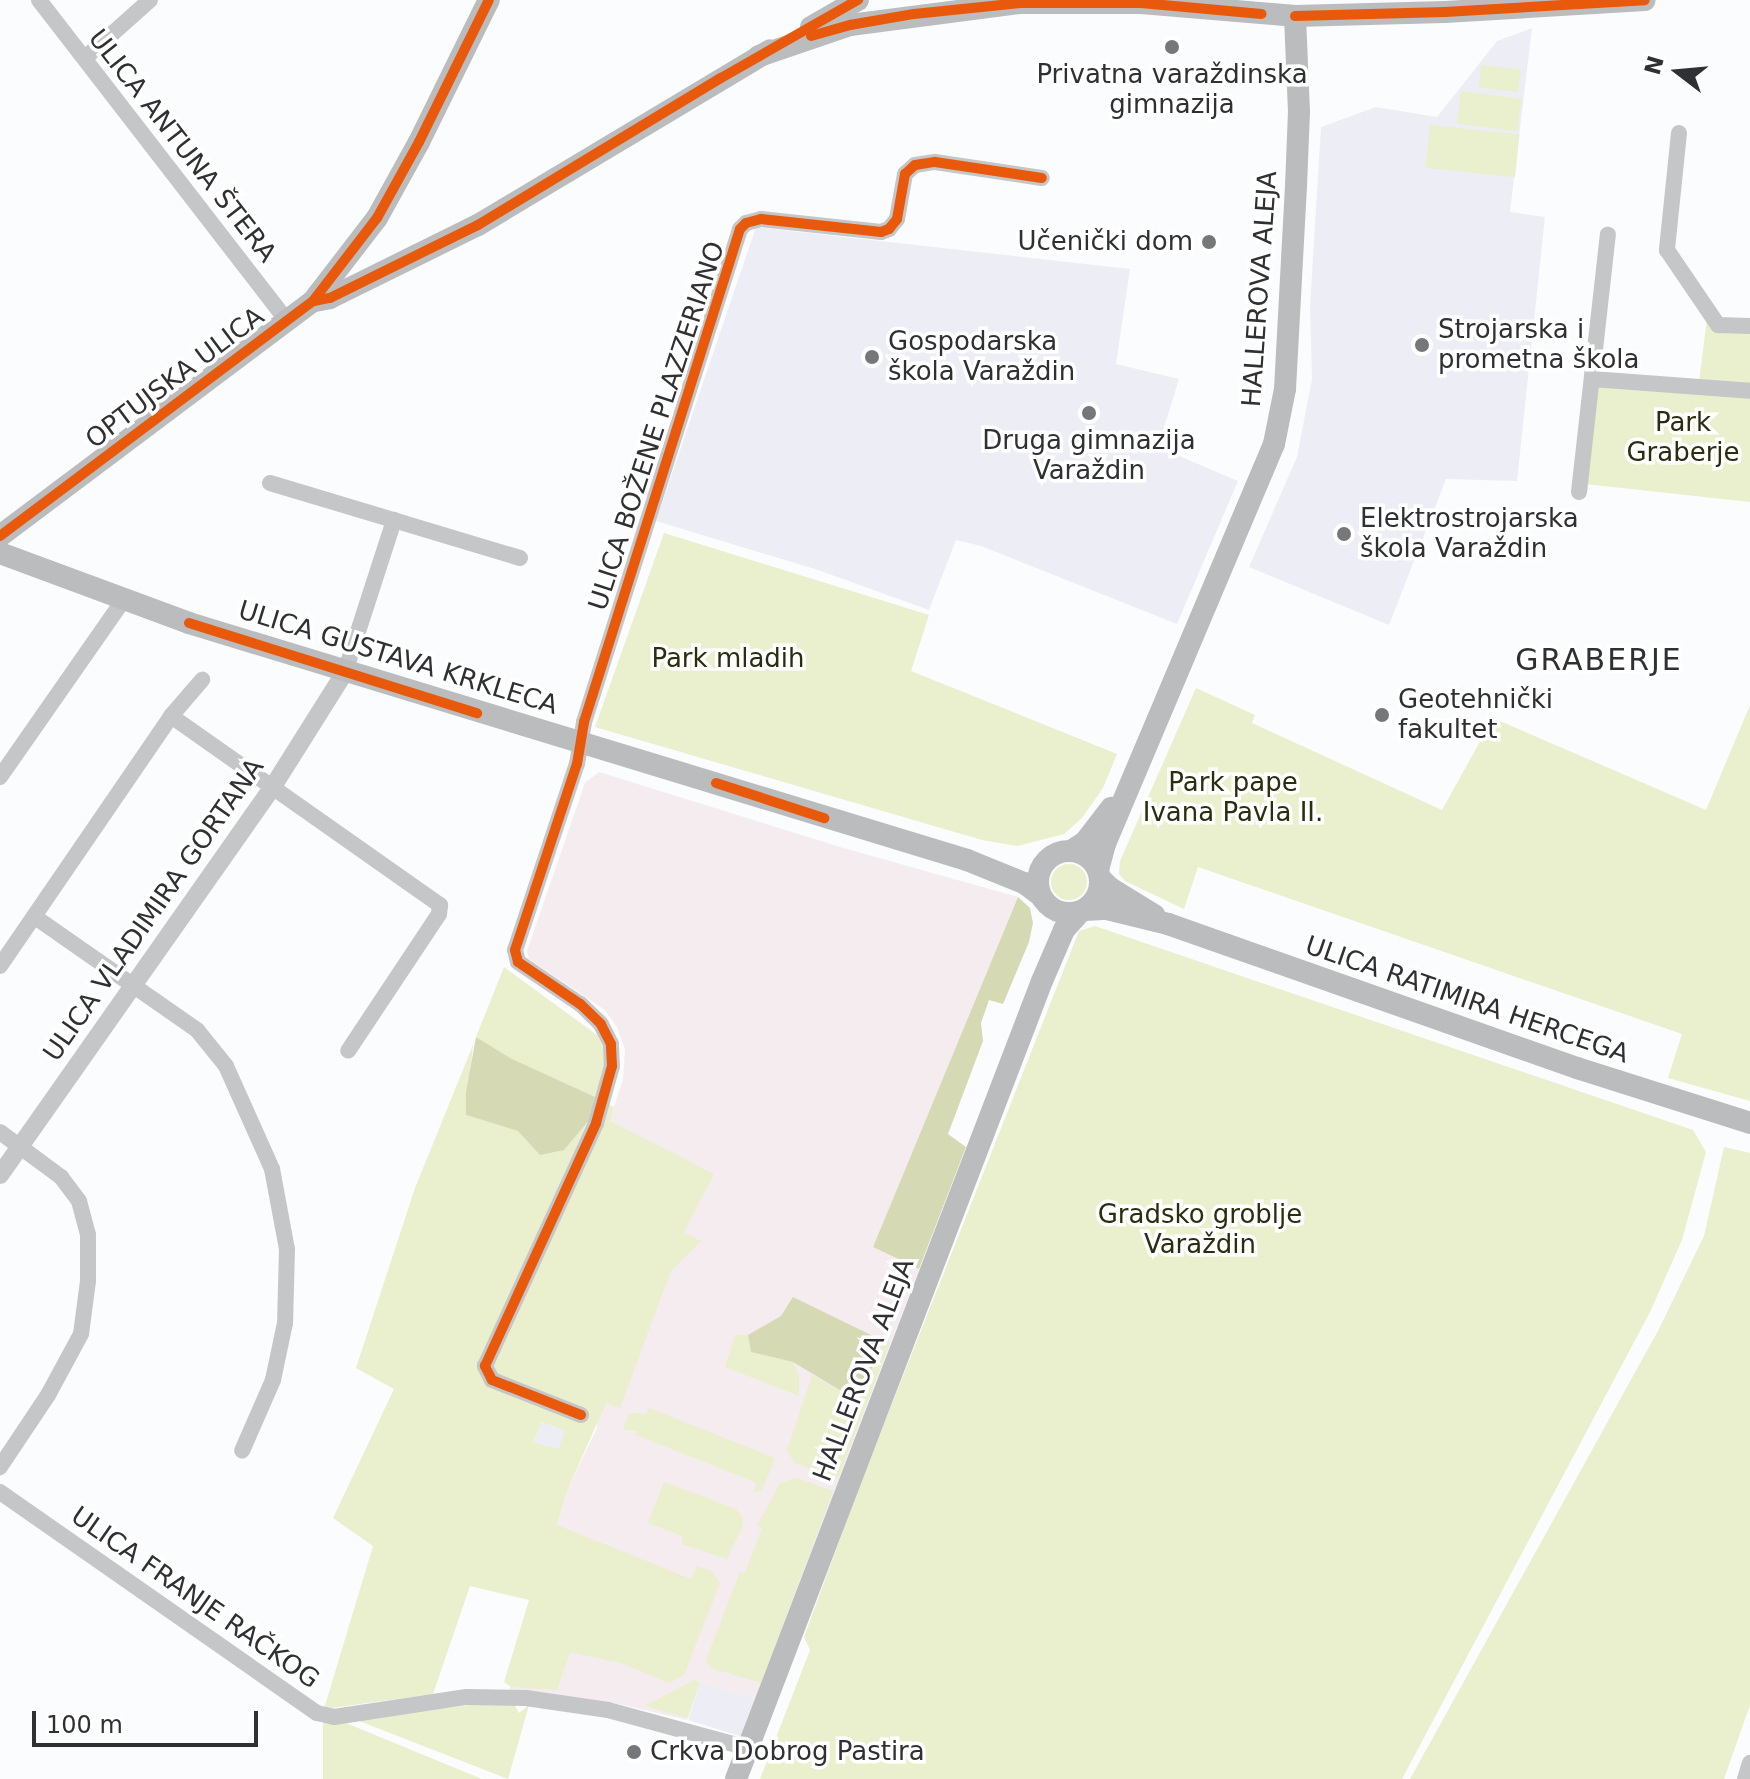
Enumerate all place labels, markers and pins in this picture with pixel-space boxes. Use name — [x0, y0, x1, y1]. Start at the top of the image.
marker: Privatna varaždinska gimnazija — [1163, 38, 1181, 56]
place label: Privatna varaždinska gimnazija — [1036, 59, 1308, 120]
place label: Učenički dom — [1017, 226, 1193, 258]
marker: Učenički dom — [1200, 233, 1218, 251]
place label: Strojarska i prometna škola — [1438, 314, 1639, 376]
place label: Gospodarska škola Varaždin — [888, 326, 1075, 388]
marker: Strojarska i prometna škola — [1413, 336, 1431, 354]
marker: Gospodarska škola Varaždin — [863, 348, 881, 366]
marker: Druga gimnazija Varaždin — [1080, 404, 1098, 422]
place label: Druga gimnazija Varaždin — [982, 425, 1196, 486]
place label: Elektrostrojarska škola Varaždin — [1360, 503, 1579, 564]
marker: Elektrostrojarska škola Varaždin — [1335, 525, 1353, 543]
place label: Geotehnički fakultet — [1398, 684, 1553, 746]
marker: Geotehnički fakultet — [1373, 706, 1391, 724]
place label: Crkva Dobrog Pastira — [650, 1736, 925, 1768]
marker: Crkva Dobrog Pastira — [625, 1743, 643, 1761]

